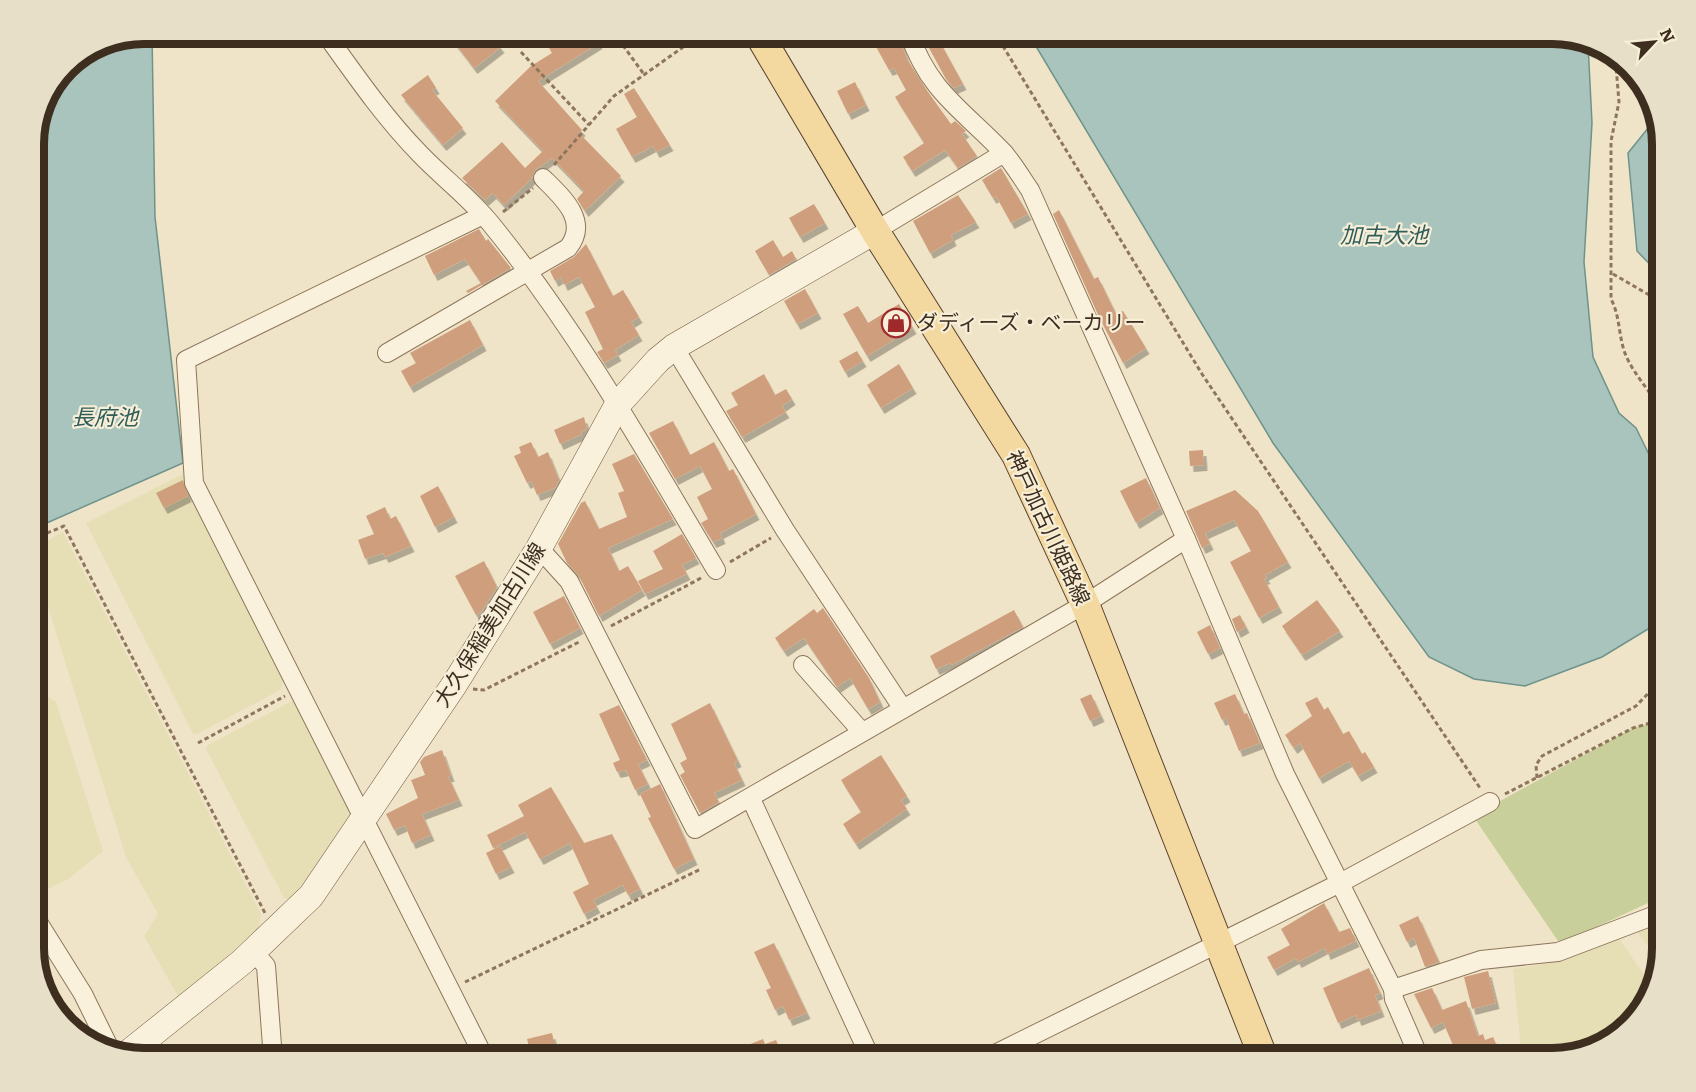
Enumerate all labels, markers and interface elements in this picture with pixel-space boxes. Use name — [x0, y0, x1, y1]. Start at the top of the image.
north arrow — [1624, 12, 1684, 72]
text: N — [1655, 24, 1682, 46]
water label: 加古大池 — [1340, 217, 1430, 250]
place label: ダディーズ・ベーカリー — [917, 305, 1145, 336]
shop icon: ダディーズ・ベーカリー — [880, 307, 912, 339]
water label: 長府池 — [72, 399, 140, 432]
street label: 神戸加古川姫路線 — [1001, 444, 1100, 610]
street label: 大久保稲美加古川線 — [425, 535, 551, 712]

